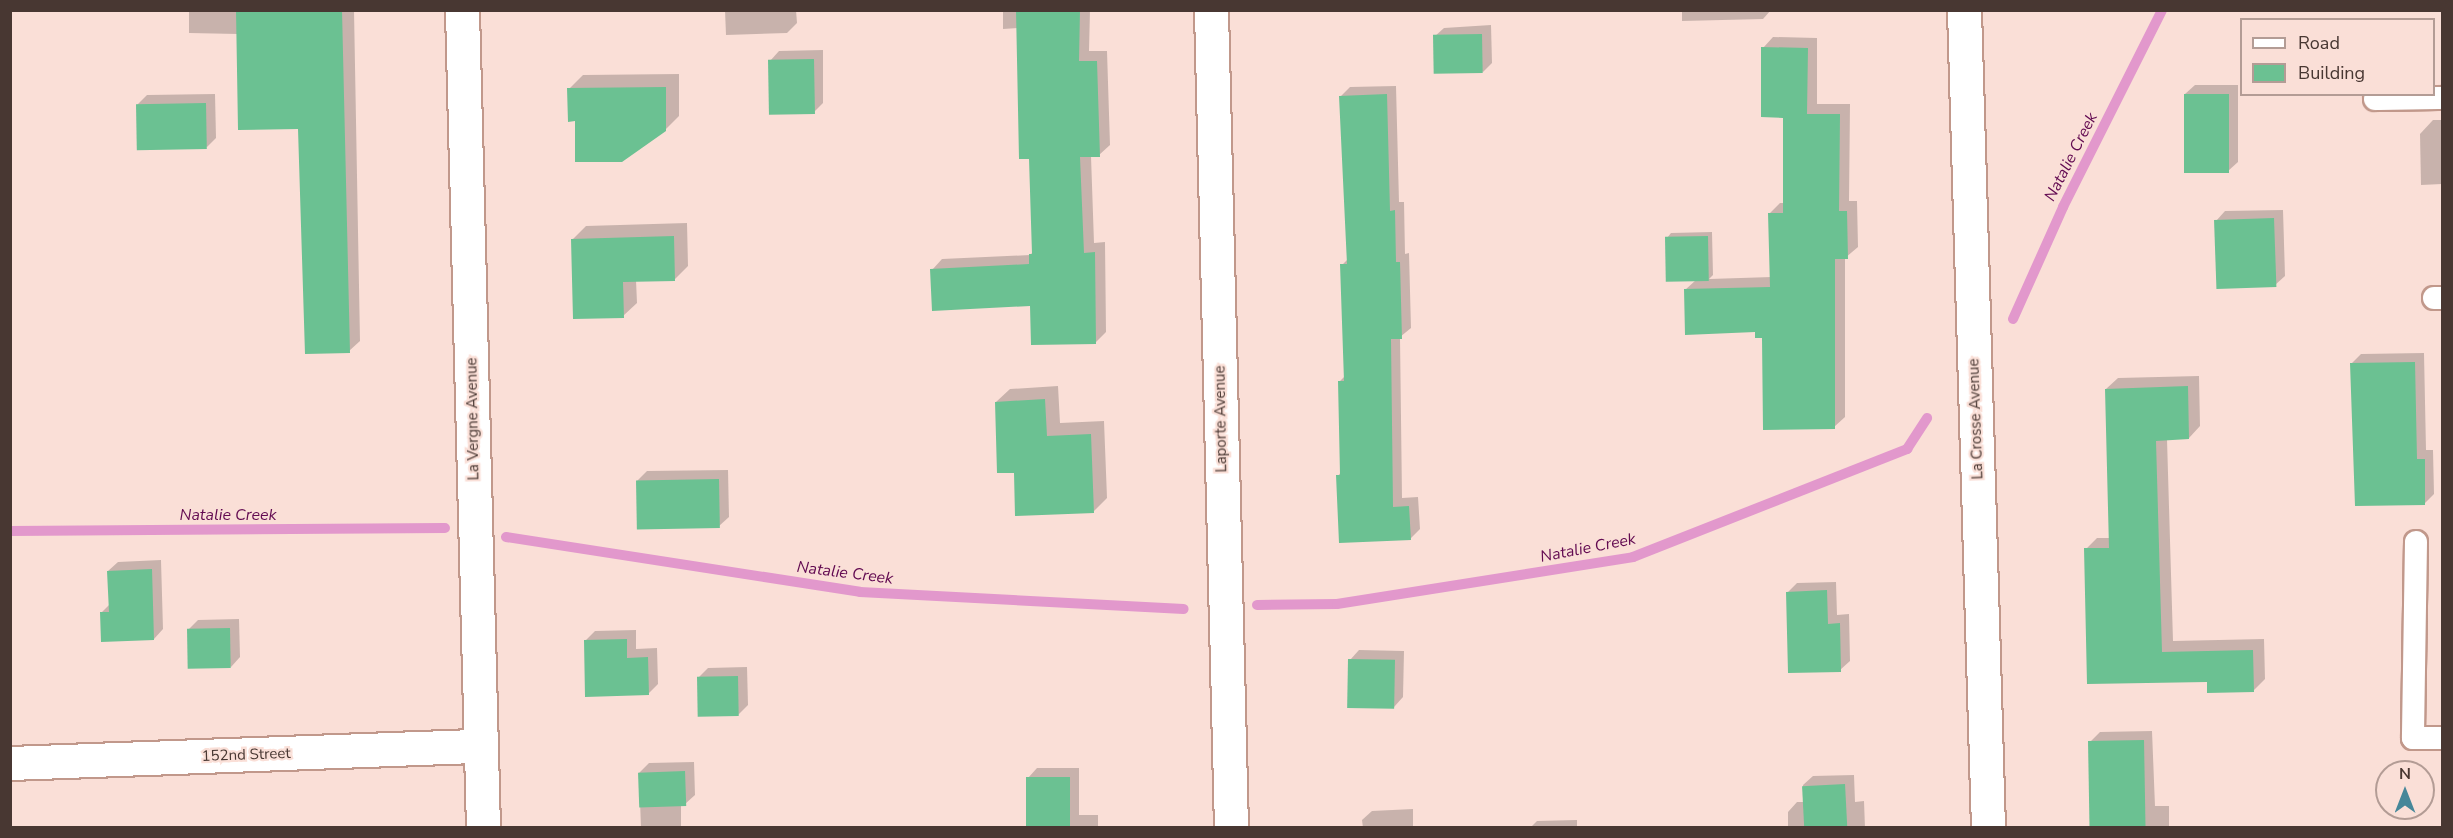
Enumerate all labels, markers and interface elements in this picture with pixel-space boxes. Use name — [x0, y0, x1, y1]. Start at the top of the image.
legend — [2240, 18, 2435, 96]
text: Road — [2298, 31, 2340, 55]
text: Building — [2298, 61, 2365, 85]
water label: Natalie Creek — [2040, 109, 2102, 205]
street label: La Vergne Avenue — [463, 357, 483, 481]
street label: La Crosse Avenue — [1965, 358, 1987, 480]
street label: Laporte Avenue — [1211, 365, 1231, 473]
water label: Natalie Creek — [180, 505, 276, 525]
water label: Natalie Creek — [1539, 529, 1637, 567]
water label: Natalie Creek — [796, 558, 894, 588]
street label: 152nd Street — [201, 744, 291, 766]
north arrow — [2375, 760, 2435, 820]
text: N — [2399, 763, 2411, 785]

